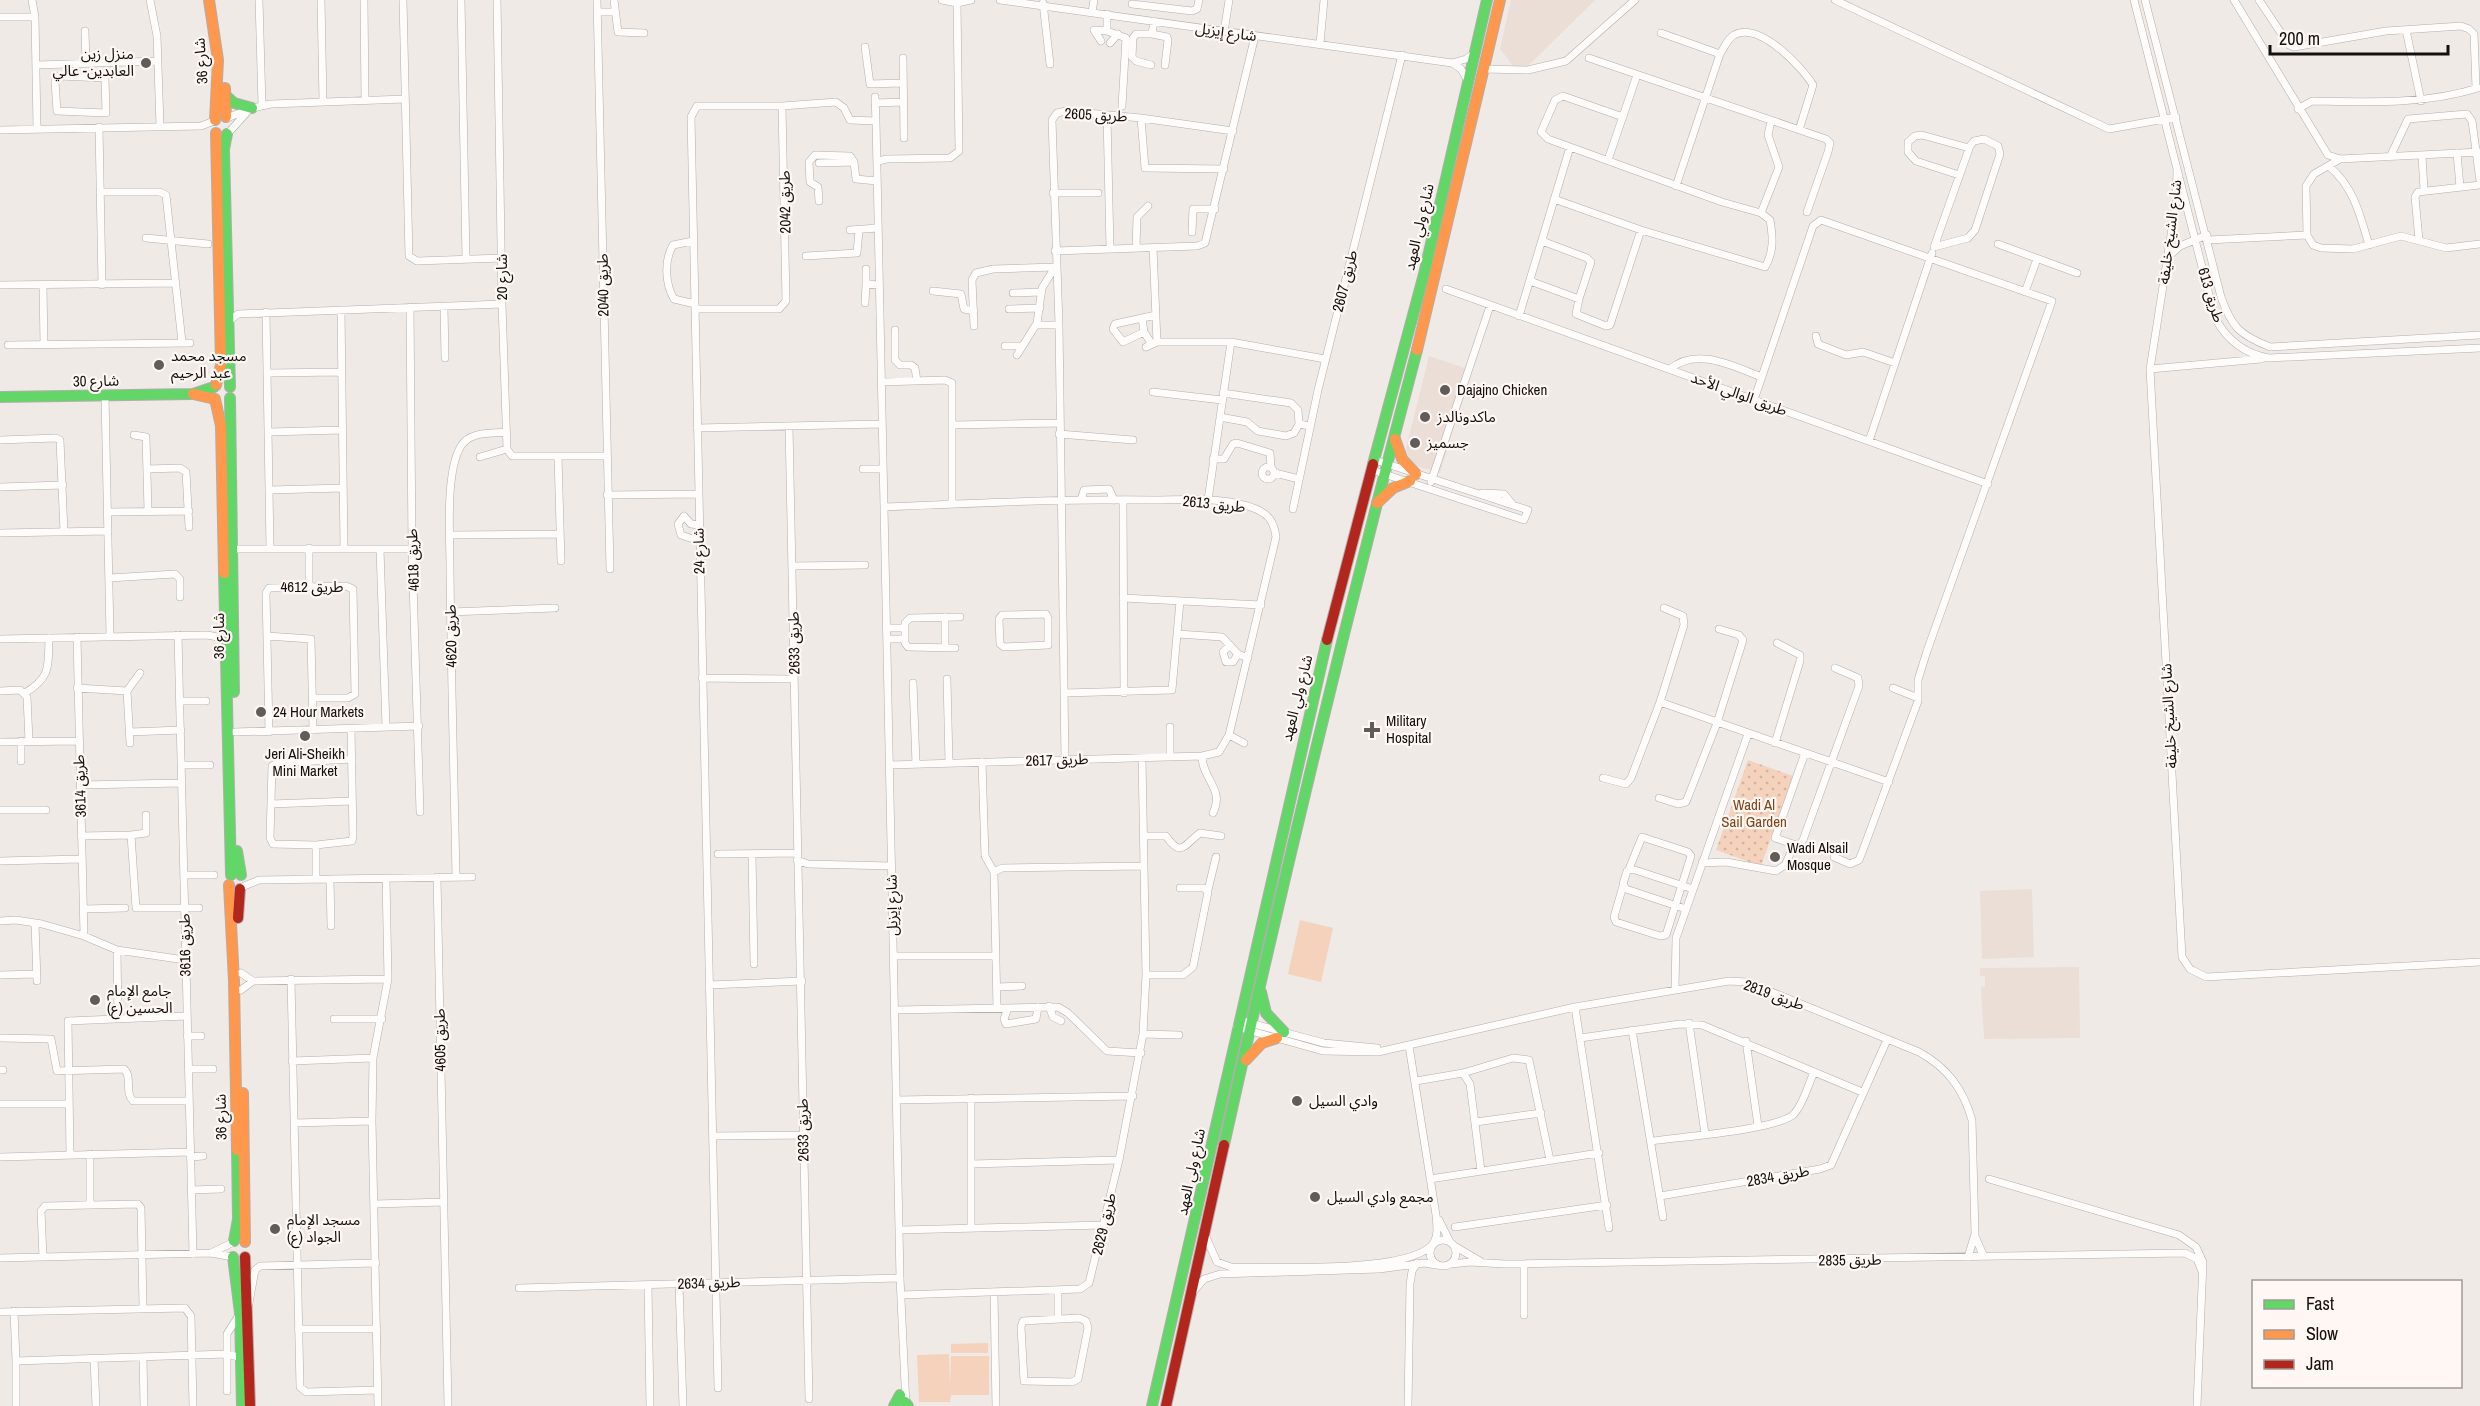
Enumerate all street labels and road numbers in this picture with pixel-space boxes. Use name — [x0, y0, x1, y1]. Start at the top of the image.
street label: شارع إيزيل — [1194, 17, 1258, 48]
street label: شارع 36 — [188, 37, 215, 85]
street label: طريق 2605 — [1064, 102, 1128, 127]
street label: طريق 2042 — [773, 170, 796, 234]
street label: شارع الشيخ خليفة — [2153, 178, 2188, 286]
street label: شارع ولي العهد — [1398, 181, 1441, 273]
street label: طريق 2607 — [1327, 248, 1362, 314]
street label: طريق 2040 — [591, 253, 614, 317]
street label: شارع 20 — [491, 254, 514, 300]
street label: طريق 613 — [2193, 265, 2230, 325]
street label: طريق الوالي الأحد — [1687, 366, 1790, 422]
street label: شارع 30 — [73, 370, 120, 393]
street label: طريق 2613 — [1182, 490, 1247, 517]
street label: شارع 24 — [688, 527, 711, 574]
street label: طريق 4618 — [401, 528, 424, 592]
street label: طريق 4612 — [280, 576, 344, 597]
street label: طريق 4620 — [439, 604, 462, 668]
street label: طريق 2633 — [782, 611, 805, 675]
street label: شارع 36 — [208, 613, 231, 659]
street label: شارع ولي العهد — [1276, 652, 1319, 744]
street label: شارع الشيخ خليفة — [2155, 663, 2184, 769]
street label: طريق 2617 — [1025, 748, 1089, 771]
street label: طريق 3614 — [68, 754, 91, 818]
street label: شارع إيزيل — [880, 874, 905, 936]
street label: طريق 3616 — [173, 913, 196, 977]
street label: طريق 2819 — [1741, 974, 1807, 1015]
street label: طريق 4605 — [428, 1008, 451, 1072]
street label: شارع 36 — [210, 1093, 233, 1140]
street label: طريق 2633 — [791, 1098, 814, 1162]
street label: شارع ولي العهد — [1171, 1126, 1212, 1218]
street label: طريق 2834 — [1745, 1160, 1811, 1191]
street label: طريق 2629 — [1086, 1191, 1121, 1257]
street label: طريق 2835 — [1818, 1248, 1882, 1271]
street label: طريق 2634 — [677, 1271, 741, 1294]

